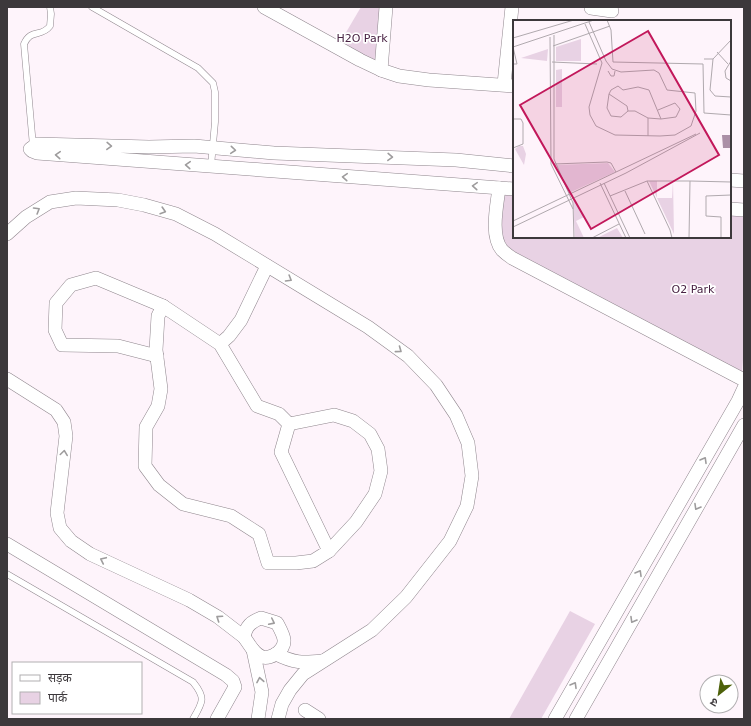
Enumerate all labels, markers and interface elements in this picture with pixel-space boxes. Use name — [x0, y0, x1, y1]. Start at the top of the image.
inset map — [513, 20, 731, 238]
park label: H2O Park — [336, 32, 388, 45]
one-way arrow — [106, 142, 112, 150]
one-way arrow — [230, 145, 236, 154]
one-way arrow — [55, 151, 61, 160]
one-way arrow — [387, 153, 393, 162]
one-way arrow — [185, 160, 191, 169]
one-way arrow — [342, 172, 349, 181]
one-way arrow — [472, 182, 478, 191]
one-way arrow — [160, 206, 167, 215]
one-way arrow — [33, 207, 40, 214]
one-way arrow — [285, 275, 292, 282]
park label: O2 Park — [672, 283, 715, 296]
one-way arrow — [394, 345, 401, 352]
one-way arrow — [59, 450, 68, 456]
one-way arrow — [700, 457, 707, 464]
one-way arrow — [694, 503, 701, 510]
one-way arrow — [100, 557, 107, 565]
one-way arrow — [635, 569, 642, 577]
one-way arrow — [216, 615, 223, 623]
one-way arrow — [630, 616, 637, 623]
one-way arrow — [268, 617, 275, 625]
legend — [12, 662, 142, 714]
text: सड़क — [48, 671, 73, 685]
north arrow — [699, 674, 739, 714]
one-way arrow — [256, 677, 264, 684]
one-way arrow — [570, 682, 577, 689]
text: पार्क — [48, 691, 68, 705]
text: उ — [708, 695, 720, 709]

